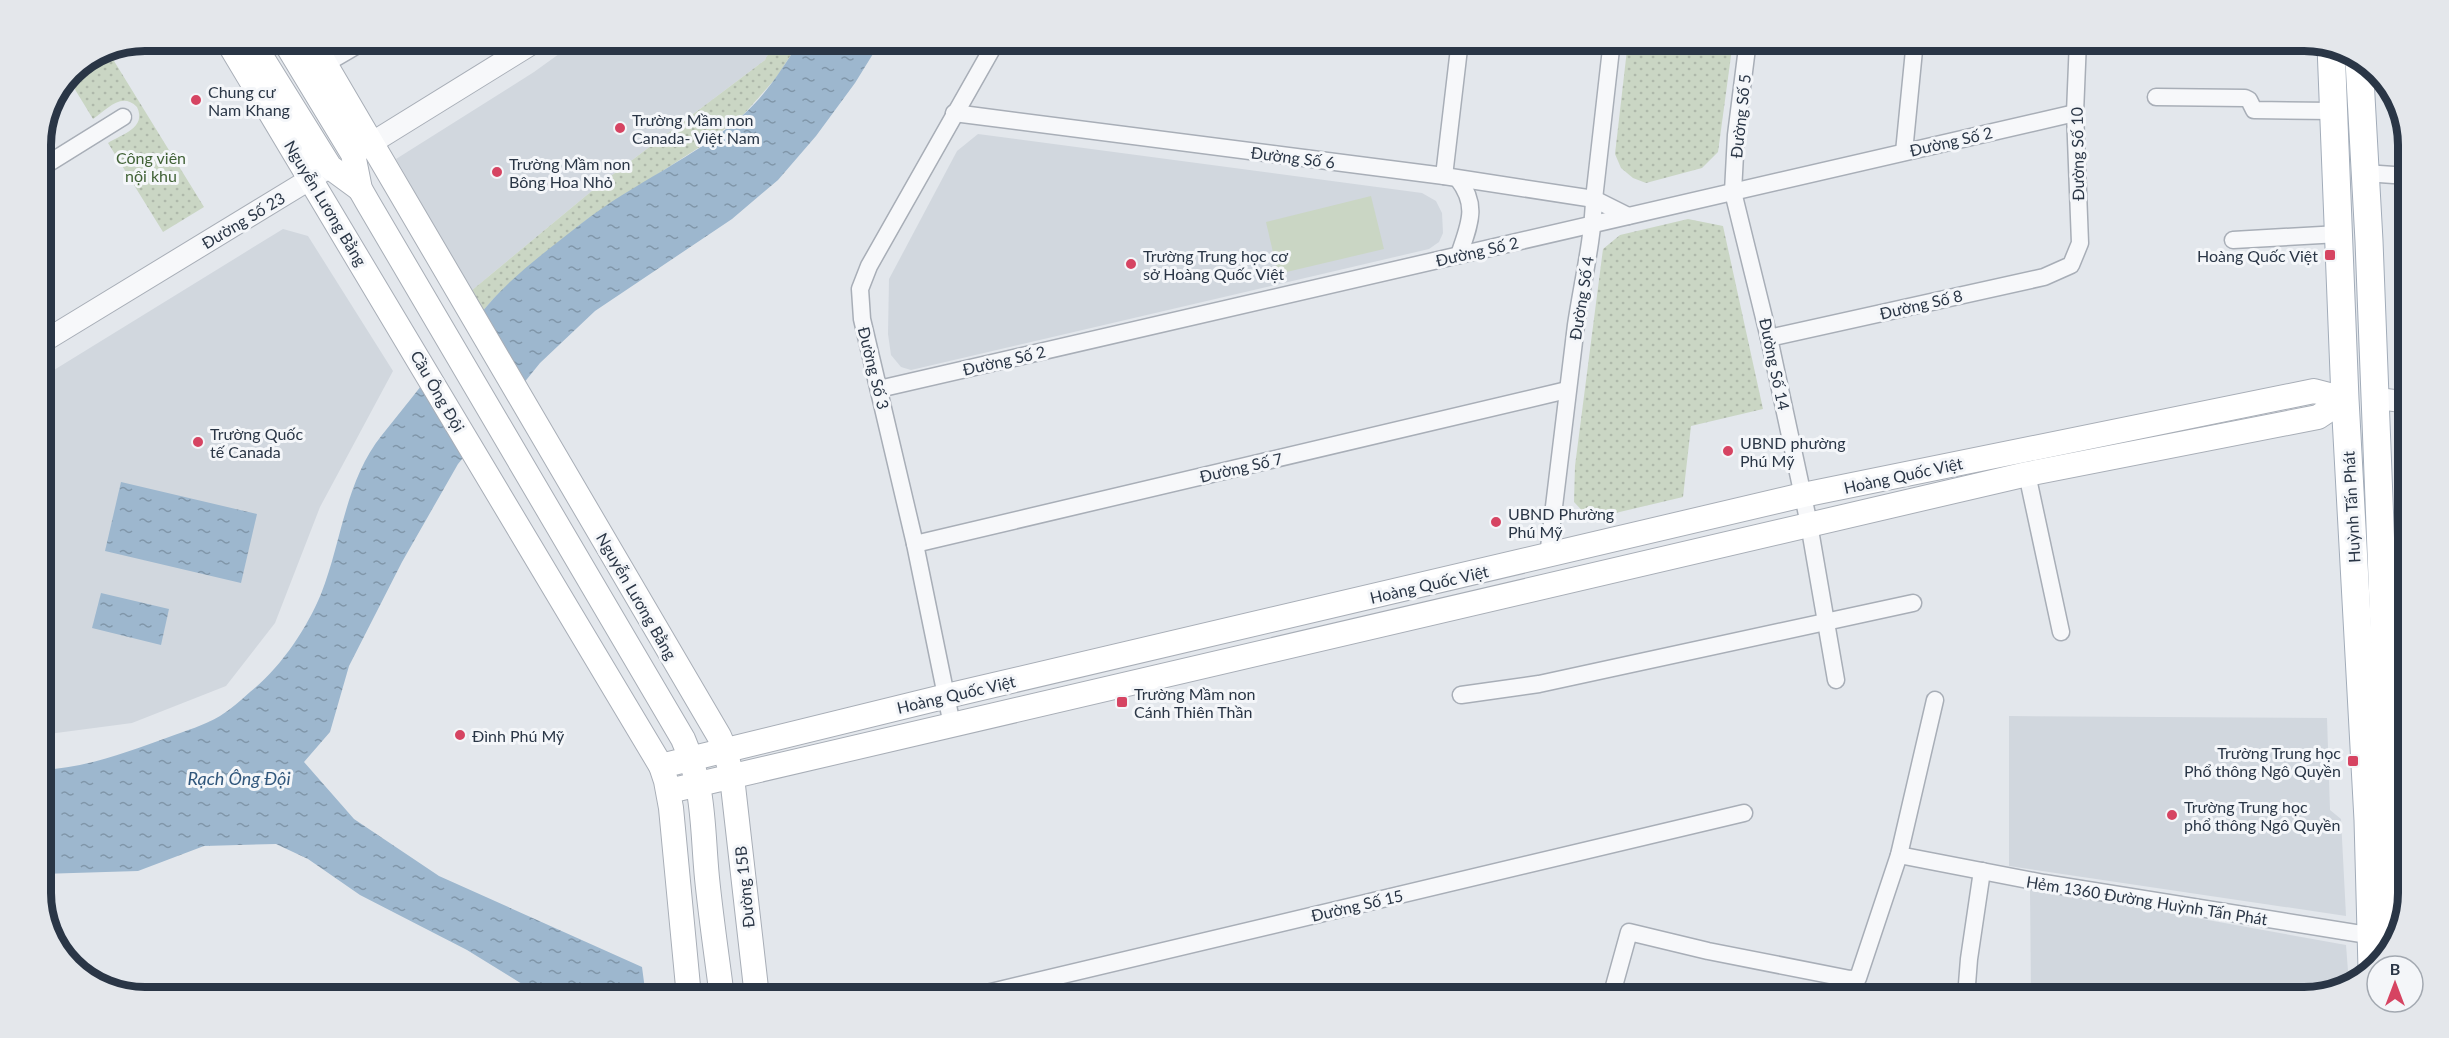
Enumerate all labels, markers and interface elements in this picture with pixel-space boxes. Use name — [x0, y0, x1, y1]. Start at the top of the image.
street label: Đường Số 5 — [1726, 73, 1754, 159]
place label: Chung cư Nam Khang — [208, 82, 290, 119]
marker: Chung cư Nam Khang — [189, 93, 203, 107]
street label: Đường Số 10 — [2067, 107, 2087, 201]
place label: Trường Mầm non Canada- Việt Nam — [632, 110, 760, 147]
marker: Trường Mầm non Canada- Việt Nam — [613, 121, 627, 135]
street label: Đường Số 2 — [1908, 122, 1994, 160]
street label: Nguyễn Lương Bằng — [281, 137, 371, 269]
street label: Đường Số 6 — [1250, 142, 1336, 172]
park label: Công viên nội khu — [116, 148, 186, 185]
place label: Trường Mầm non Bông Hoa Nhỏ — [509, 154, 630, 191]
marker: Trường Mầm non Bông Hoa Nhỏ — [490, 165, 504, 179]
street label: Đường Số 23 — [198, 188, 288, 252]
street label: Đường Số 2 — [1434, 232, 1520, 270]
place label: Trường Trung học cơ sở Hoàng Quốc Việt — [1143, 246, 1288, 283]
place label: Hoàng Quốc Việt — [2197, 246, 2318, 265]
marker: Hoàng Quốc Việt — [2323, 248, 2337, 262]
street label: Đường Số 4 — [1565, 255, 1597, 341]
marker: Trường Trung học cơ sở Hoàng Quốc Việt — [1124, 257, 1138, 271]
street label: Đường Số 8 — [1878, 285, 1964, 323]
street label: Đường Số 14 — [1756, 316, 1794, 412]
street label: Đường Số 3 — [855, 325, 893, 411]
street label: Đường Số 2 — [961, 341, 1047, 379]
street label: Cầu Ông Đội — [407, 347, 469, 435]
place label: Trường Quốc tế Canada — [210, 424, 303, 461]
place label: UBND phường Phú Mỹ — [1740, 433, 1846, 470]
marker: Trường Quốc tế Canada — [191, 435, 205, 449]
marker: UBND phường Phú Mỹ — [1721, 444, 1735, 458]
street label: Đường Số 7 — [1198, 448, 1284, 486]
street label: Huỳnh Tấn Phát — [2339, 450, 2363, 563]
street label: Hoàng Quốc Việt — [1842, 453, 1964, 497]
place label: UBND Phường Phú Mỹ — [1508, 504, 1614, 541]
marker: UBND Phường Phú Mỹ — [1489, 515, 1503, 529]
street label: Nguyễn Lương Bằng — [593, 529, 681, 663]
street label: Hoàng Quốc Việt — [1368, 561, 1490, 607]
street label: Hoàng Quốc Việt — [895, 671, 1017, 717]
place label: Trường Mầm non Cánh Thiên Thần — [1134, 684, 1255, 721]
marker: Trường Mầm non Cánh Thiên Thần — [1115, 695, 1129, 709]
place label: Đình Phú Mỹ — [472, 726, 565, 745]
marker: Đình Phú Mỹ — [453, 728, 467, 742]
place label: Trường Trung học Phổ thông Ngô Quyền — [2184, 743, 2341, 780]
marker: Trường Trung học Phổ thông Ngô Quyền — [2346, 754, 2360, 768]
water label: Rạch Ông Đội — [187, 767, 291, 789]
place label: Trường Trung học phổ thông Ngô Quyền — [2184, 797, 2340, 834]
marker: Trường Trung học phổ thông Ngô Quyền — [2165, 808, 2179, 822]
street label: Đường 15B — [730, 845, 758, 929]
street label: Hẻm 1360 Đường Huỳnh Tấn Phát — [2025, 872, 2269, 929]
street label: Đường Số 15 — [1309, 885, 1405, 925]
north arrow — [2365, 954, 2425, 1014]
text: B — [2390, 959, 2400, 978]

